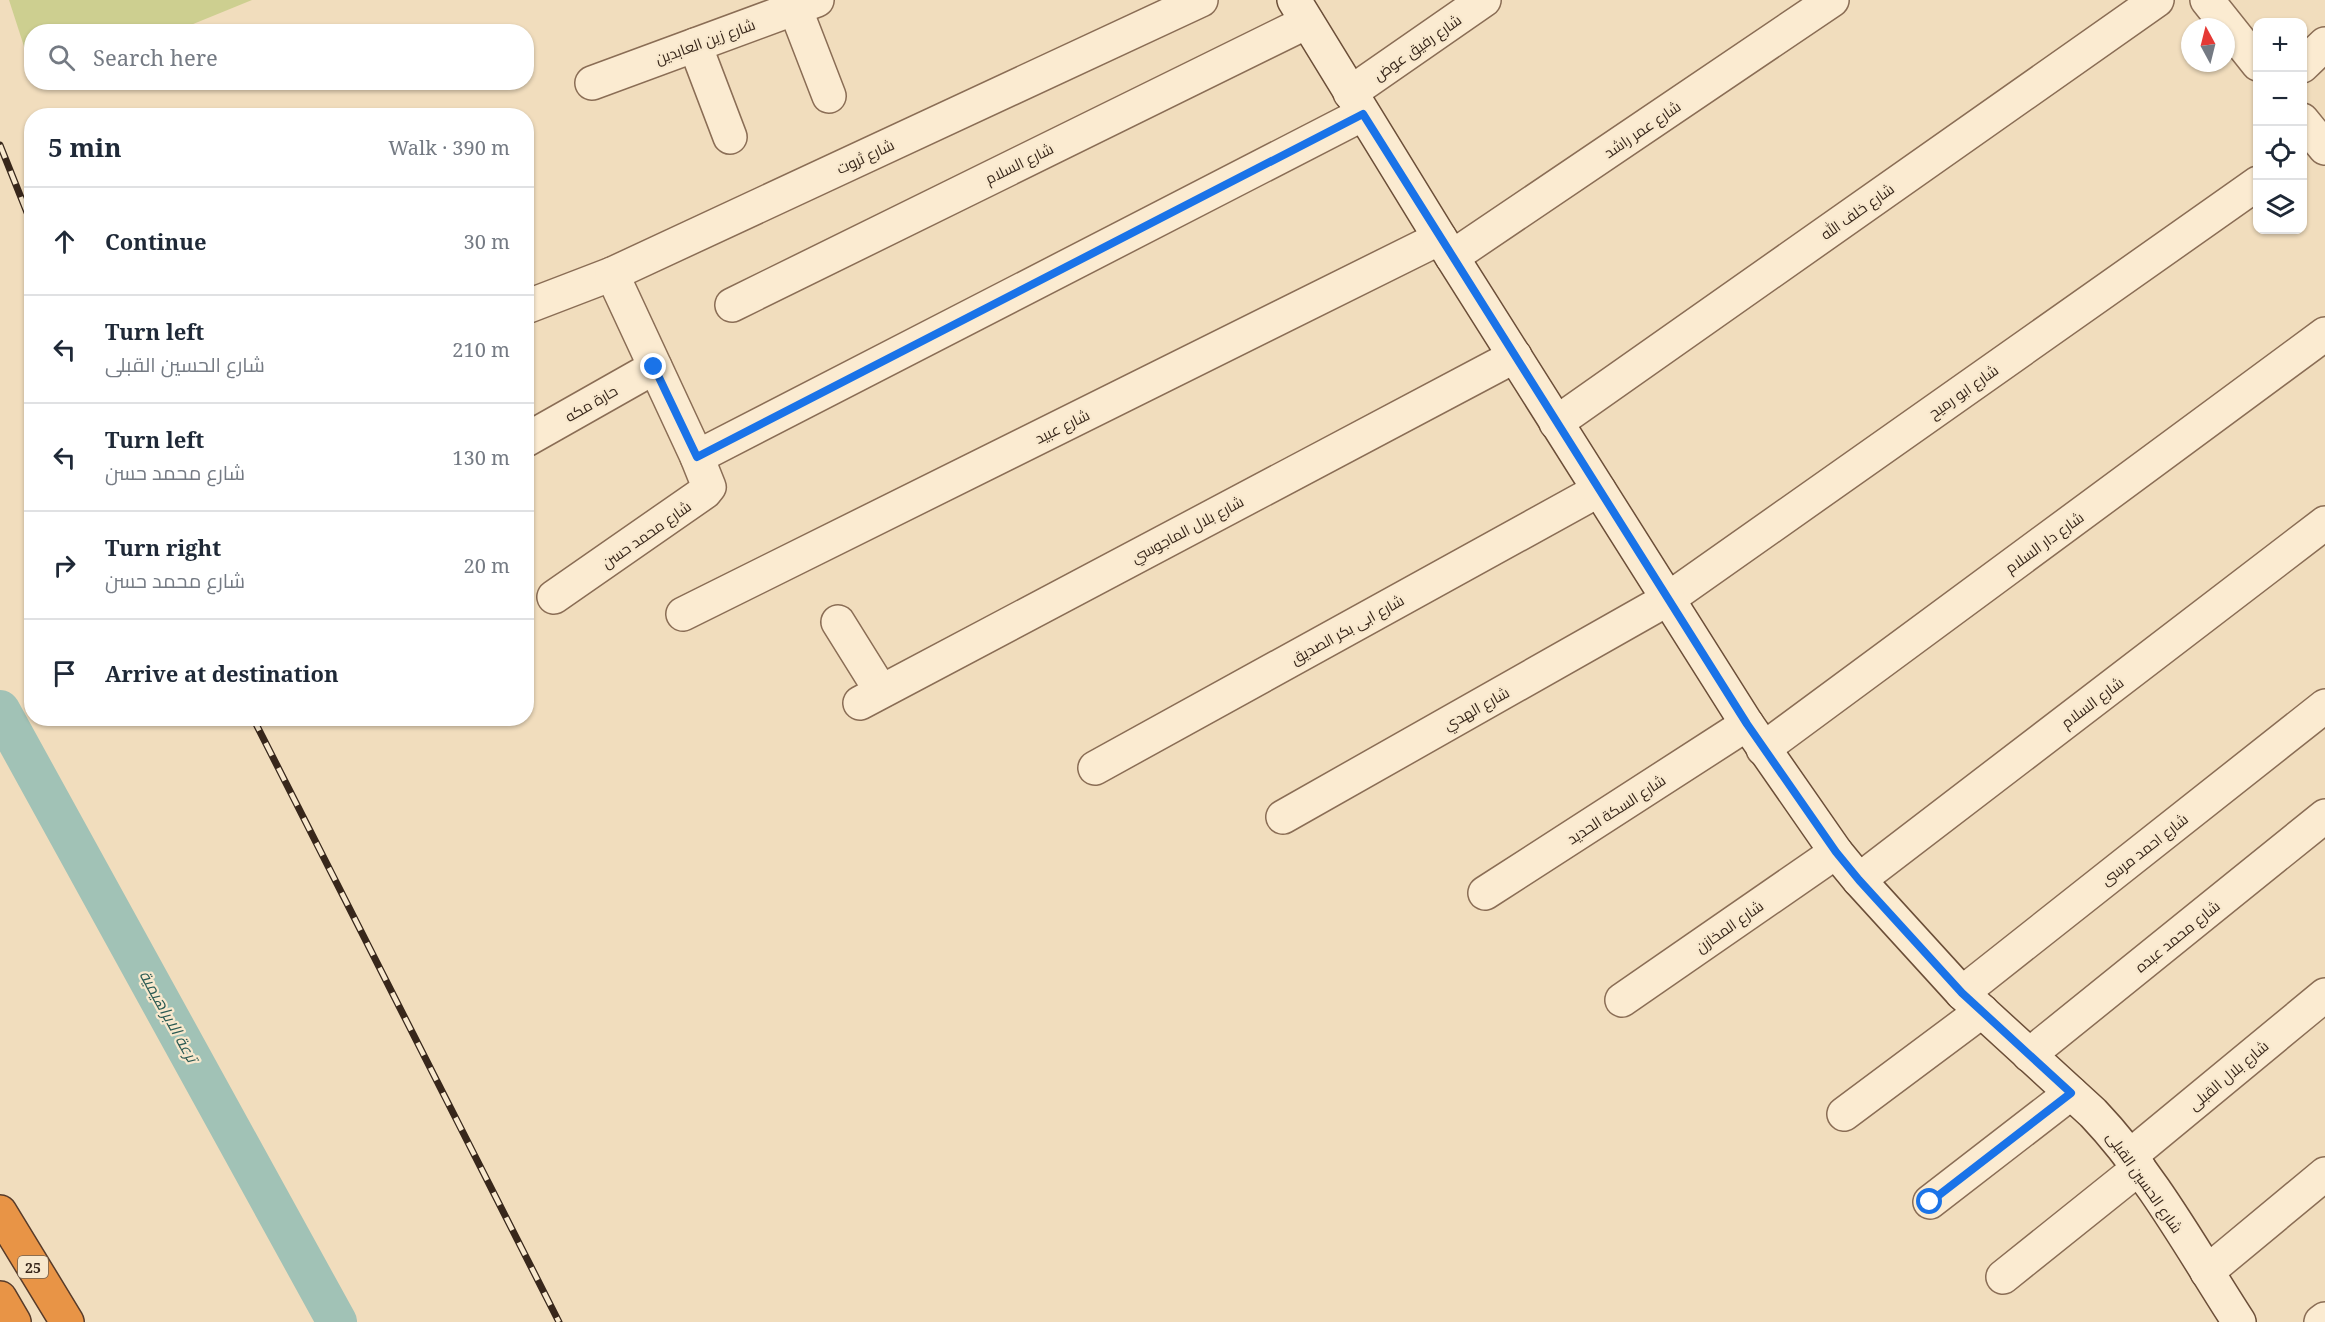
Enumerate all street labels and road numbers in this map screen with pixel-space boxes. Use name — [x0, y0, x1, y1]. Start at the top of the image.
street label: شارع رفيق عوض — [1369, 9, 1466, 86]
street label: شارع زين العابدين — [652, 14, 759, 70]
street label: شارع عمر راشد — [1600, 96, 1686, 164]
street label: شارع ثروت — [833, 134, 898, 180]
street label: شارع السلام — [982, 138, 1057, 190]
street label: شارع خلف الله — [1816, 178, 1899, 245]
street label: شارع ابو رميح — [1924, 360, 2003, 424]
street label: حارة مكه — [561, 380, 621, 426]
street label: شارع عبيد — [1031, 404, 1094, 450]
street label: شارع بلال الماجوسي — [1127, 491, 1248, 570]
street label: شارع محمد حسن — [597, 496, 696, 574]
street label: شارع دار السلام — [2001, 507, 2089, 579]
street label: شارع ابى بكر الصديق — [1287, 590, 1408, 670]
street label: شارع السلام — [2057, 672, 2129, 734]
street label: شارع الهدي — [1439, 682, 1514, 737]
street label: شارع السكة الحديد — [1563, 770, 1670, 850]
street label: شارع احمد مرسى — [2096, 809, 2193, 891]
street label: شارع المخازن — [1691, 895, 1768, 958]
street label: شارع محمد عبده — [2130, 896, 2225, 978]
street label: شارع بلال القبلى — [2184, 1036, 2274, 1116]
street label: شارع الحسين القبلى — [2101, 1127, 2188, 1238]
road number: 25 — [18, 1256, 48, 1278]

